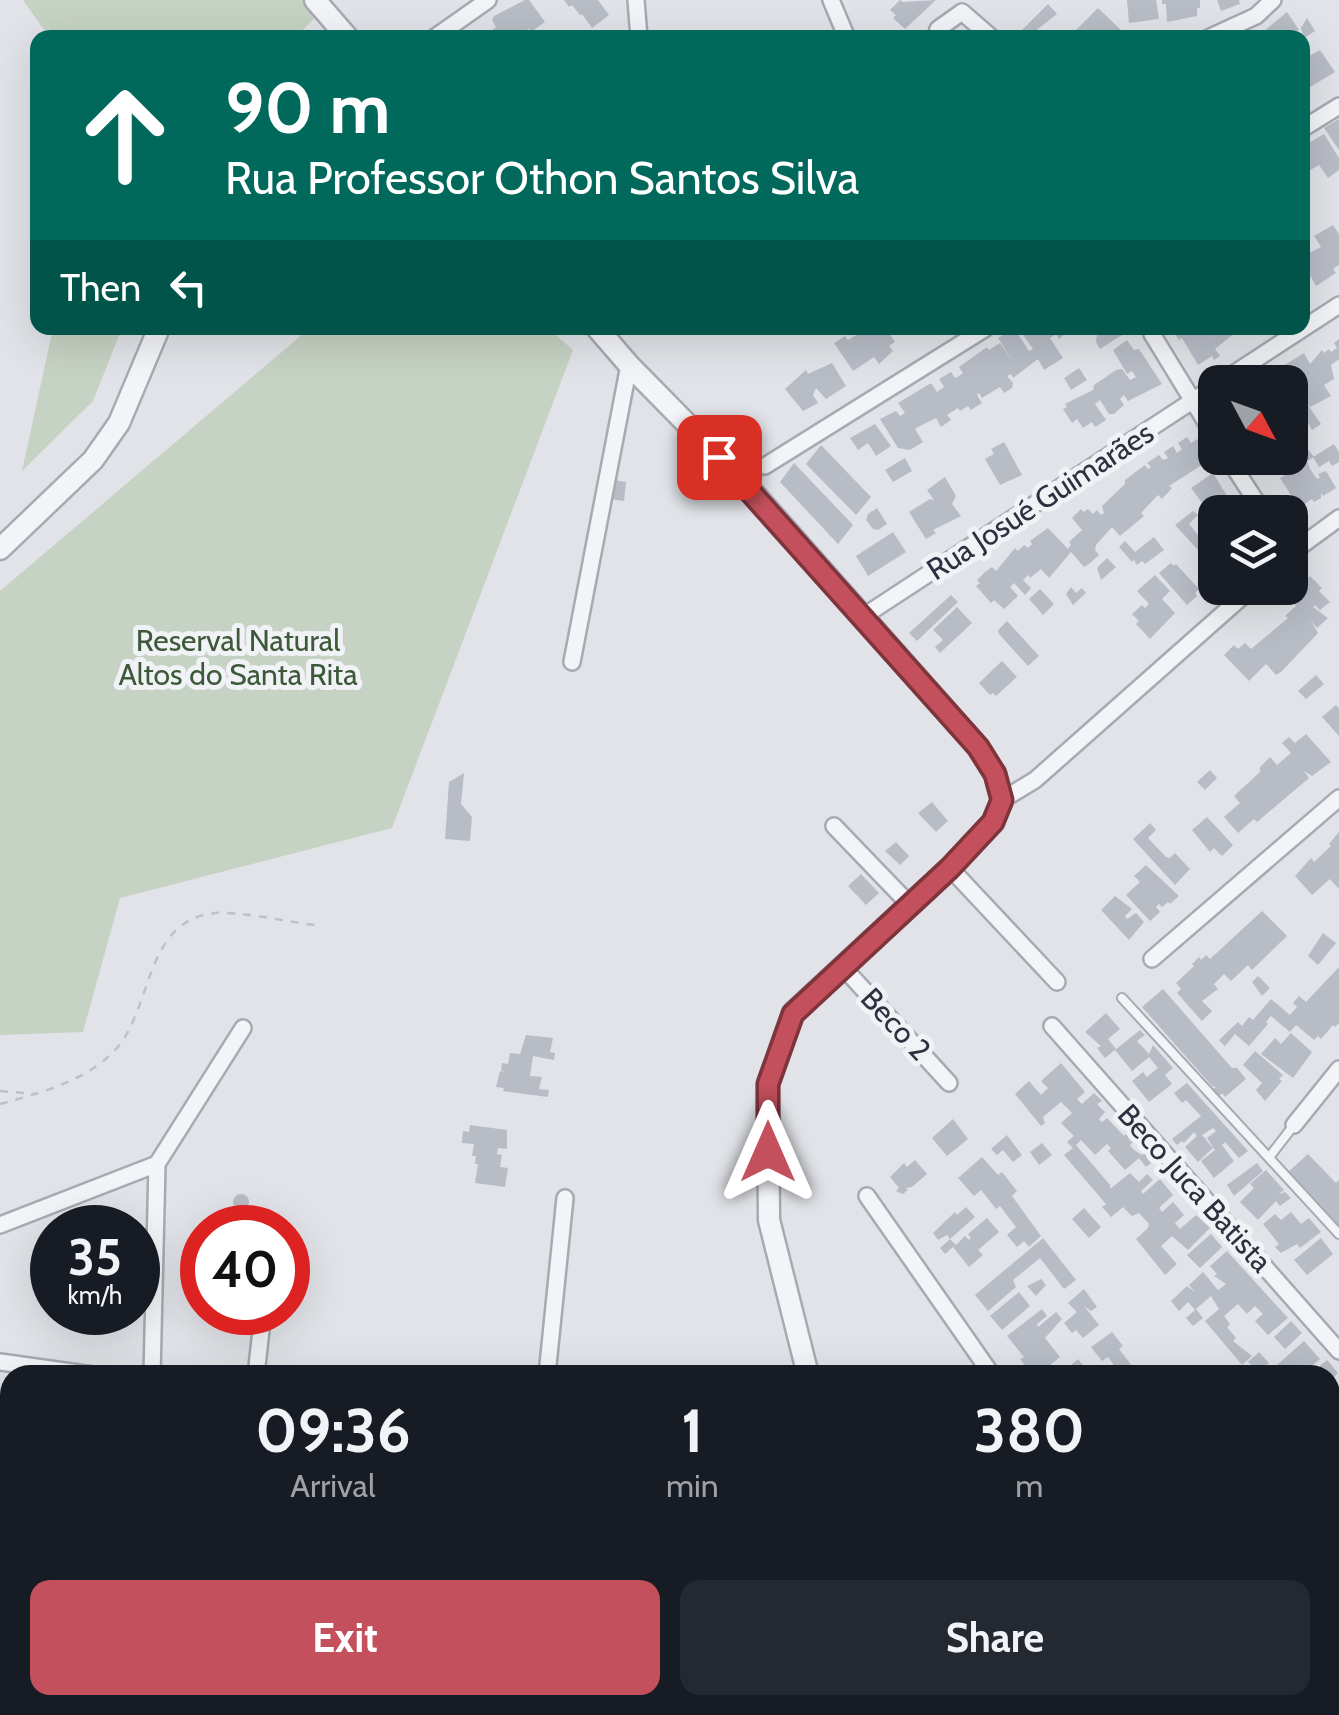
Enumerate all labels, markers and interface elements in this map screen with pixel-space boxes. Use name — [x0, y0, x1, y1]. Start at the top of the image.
text: 90 m — [225, 65, 390, 151]
icon: ahead — [60, 70, 190, 200]
text: Rua Professor Othon Santos Silva — [225, 151, 859, 205]
icon: left — [161, 260, 216, 315]
text: Then — [60, 264, 141, 311]
north arrow — [1198, 365, 1308, 475]
map controls — [1198, 365, 1308, 605]
street label: Rua Josué Guimarães — [920, 414, 1160, 588]
pin — [677, 415, 762, 500]
icon: arrive — [692, 430, 747, 485]
button: layers — [1198, 495, 1308, 605]
park label: Reserval Natural Altos do Santa Rita — [118, 622, 358, 693]
street label: Beco 2 — [853, 980, 939, 1068]
street label: Beco Juca Batista — [1110, 1096, 1280, 1280]
position arrow — [716, 1100, 820, 1204]
speed limit sign: 40 — [180, 1205, 310, 1335]
text: 35 — [68, 1227, 122, 1288]
text: km/h — [68, 1280, 122, 1310]
text: 09:36 — [255, 1394, 411, 1467]
text: 1 — [681, 1394, 703, 1467]
text: 380 — [974, 1394, 1085, 1467]
text: Arrival — [290, 1466, 376, 1505]
text: min — [666, 1466, 719, 1505]
text: m — [1015, 1466, 1043, 1505]
button: Exit — [30, 1580, 660, 1695]
button: Share — [680, 1580, 1310, 1695]

